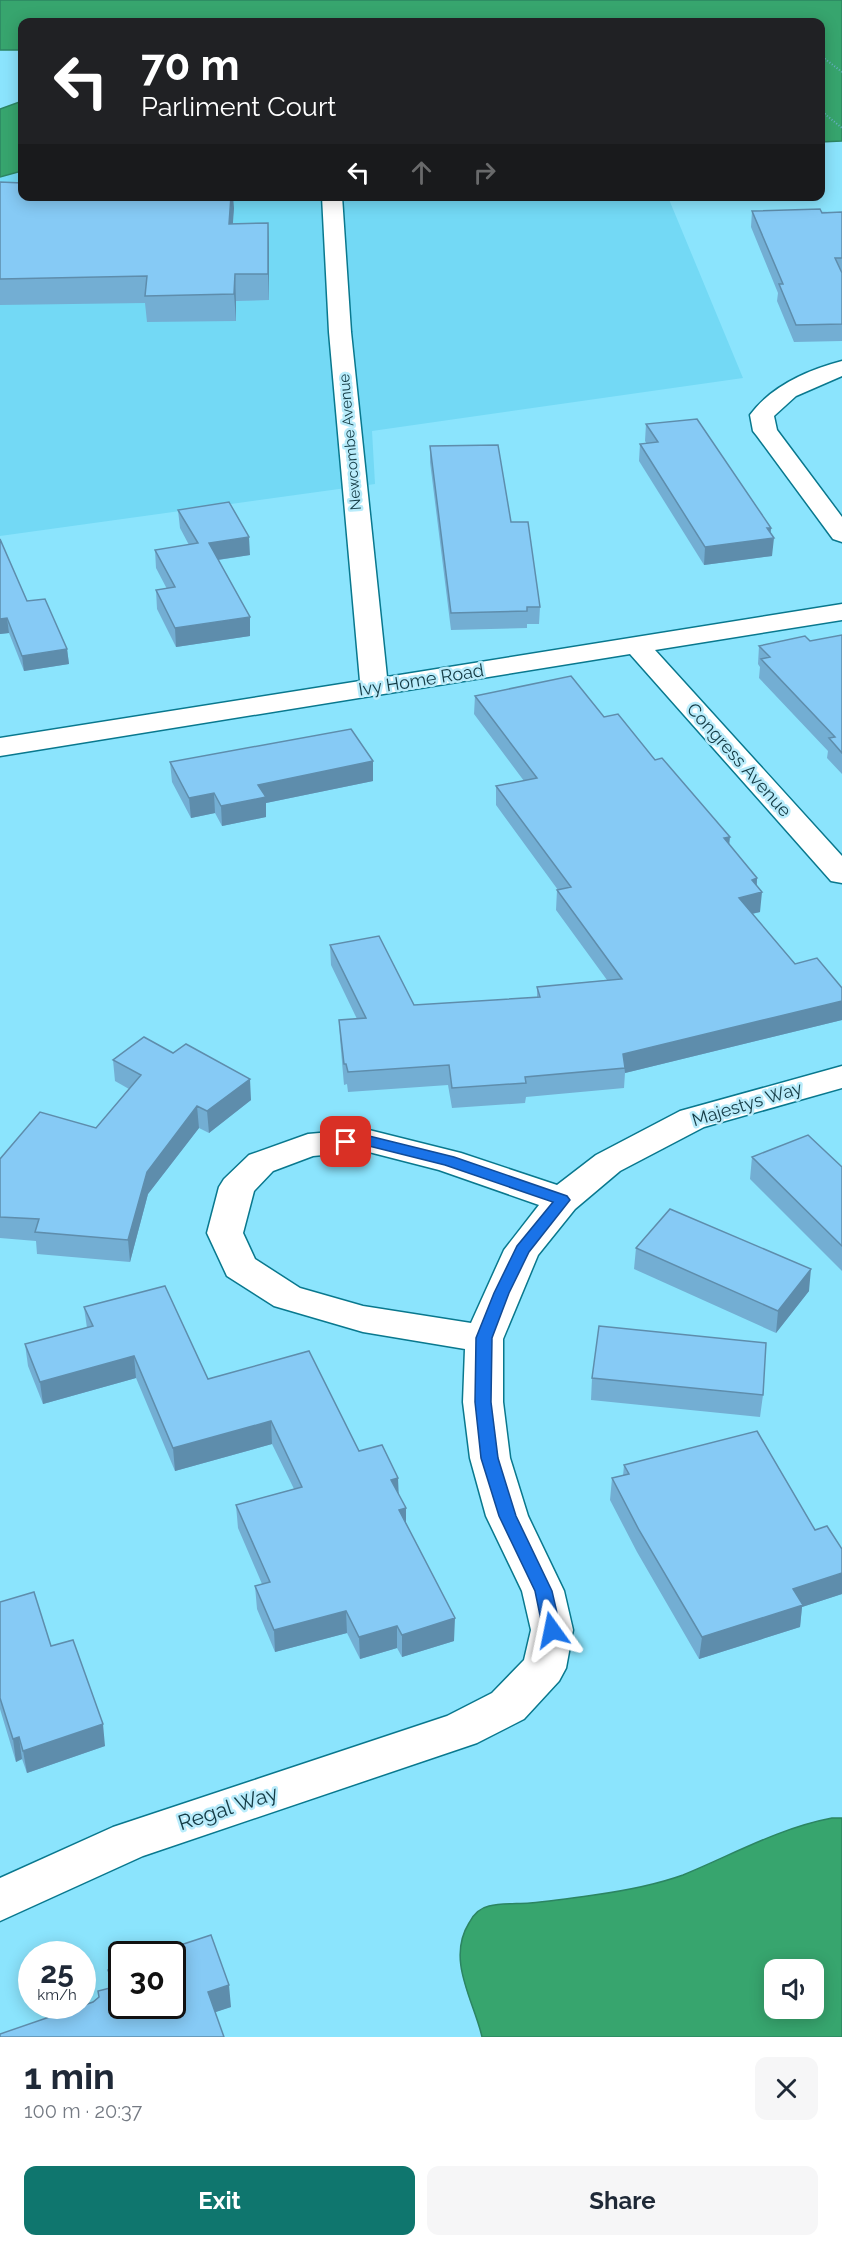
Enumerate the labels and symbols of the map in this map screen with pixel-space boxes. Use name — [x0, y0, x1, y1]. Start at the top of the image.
street label: Newcombe Avenue — [335, 373, 365, 511]
street label: Ivy Home Road — [357, 659, 485, 700]
street label: Congress Avenue — [683, 698, 796, 821]
street label: Majestys Way — [689, 1077, 805, 1130]
pin — [320, 1116, 371, 1167]
position arrow — [520, 1598, 584, 1662]
street label: Regal Way — [175, 1780, 281, 1835]
speed limit sign: 30 — [108, 1941, 186, 2019]

